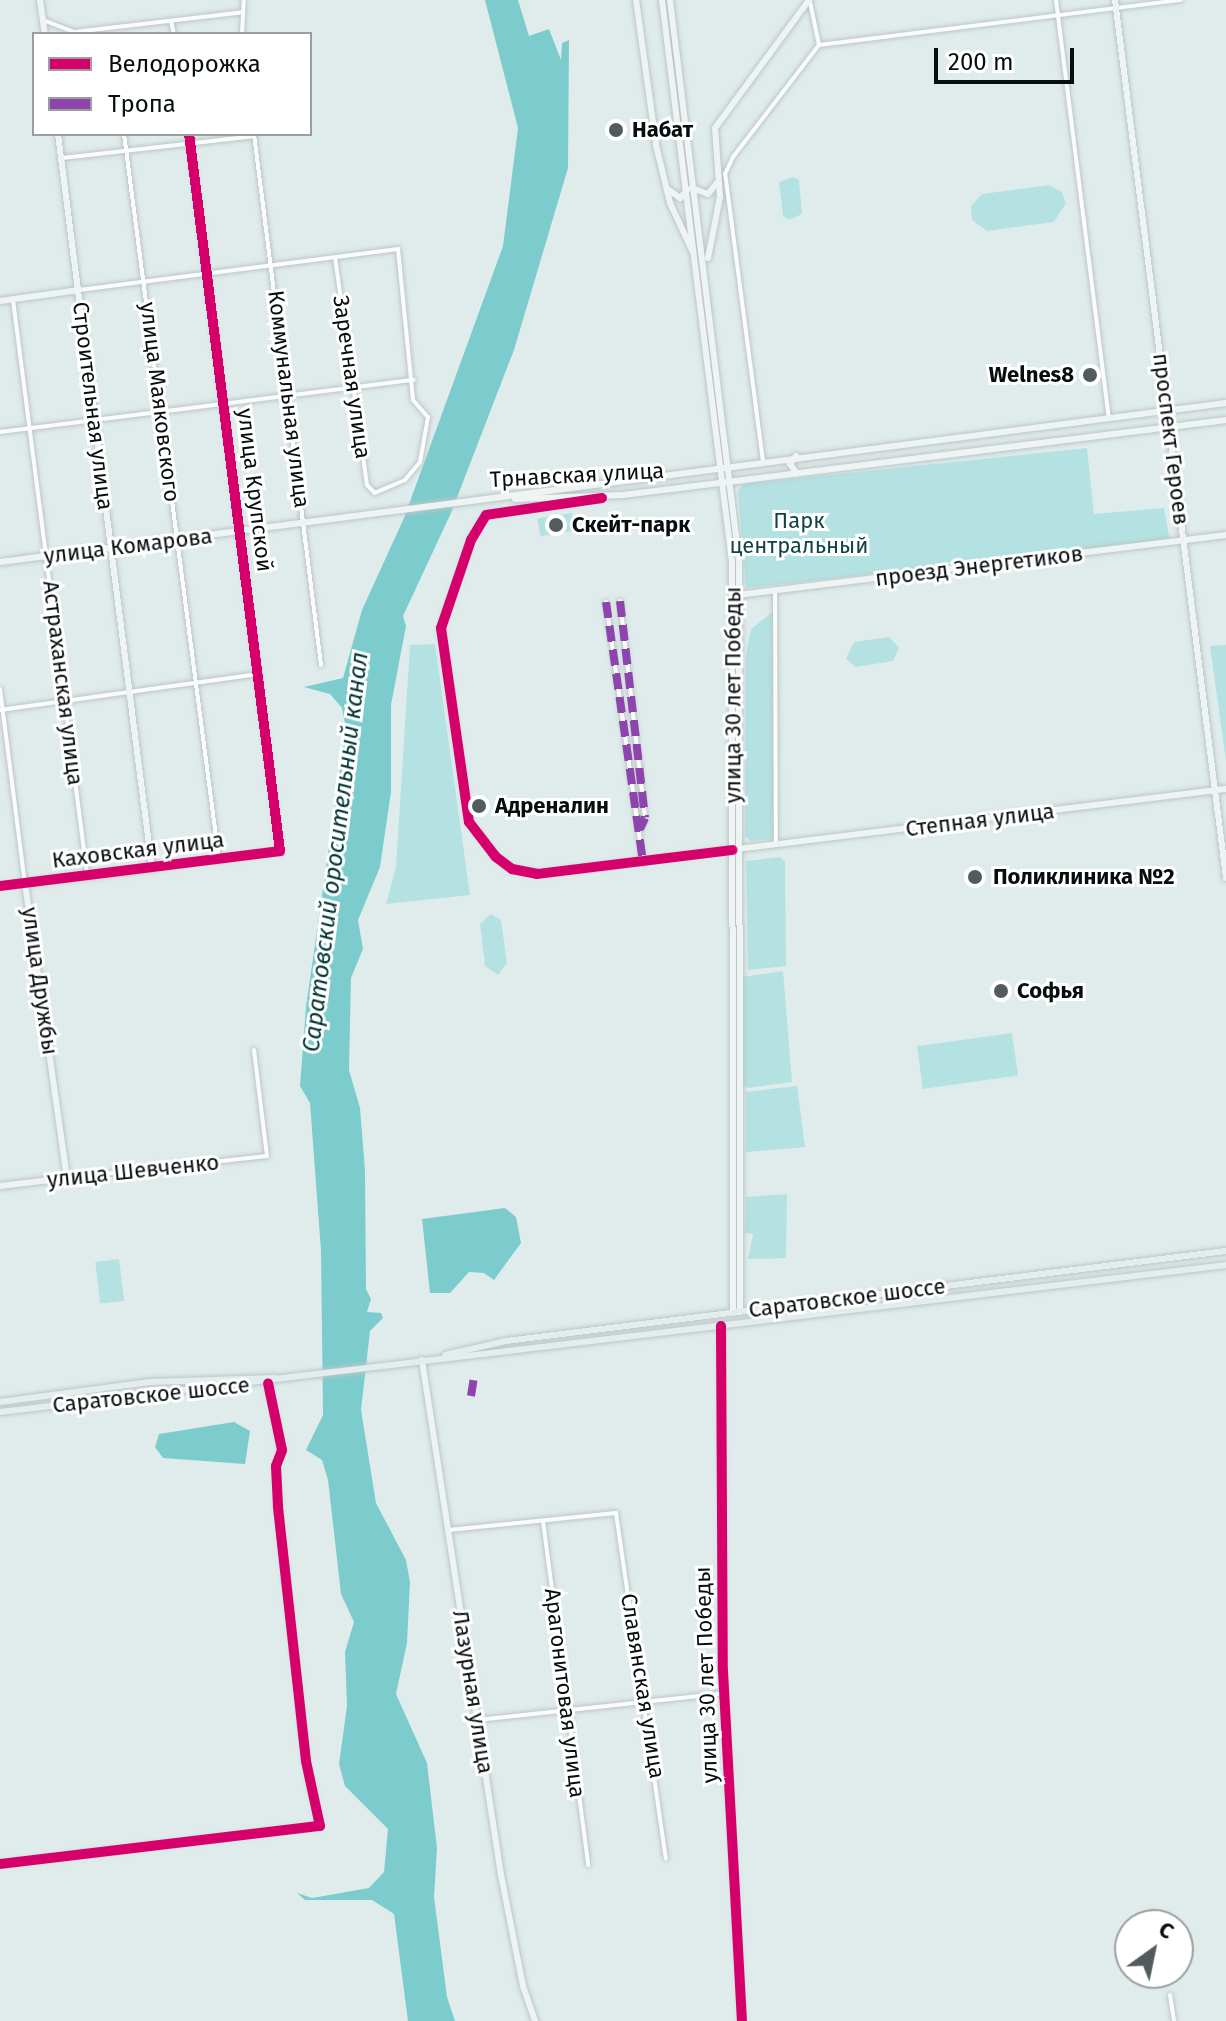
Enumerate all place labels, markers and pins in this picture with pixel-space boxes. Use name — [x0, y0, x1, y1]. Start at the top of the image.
place label: Набат — [632, 117, 693, 143]
marker: Набат — [607, 121, 625, 139]
place label: Welnes8 — [989, 362, 1074, 388]
marker: Welnes8 — [1081, 366, 1099, 384]
place label: Скейт-парк — [572, 512, 690, 538]
marker: Скейт-парк — [547, 516, 565, 534]
place label: Адреналин — [495, 793, 609, 819]
marker: Адреналин — [470, 797, 488, 815]
place label: Поликлиника №2 — [993, 864, 1175, 890]
marker: Поликлиника №2 — [964, 866, 986, 888]
place label: Софья — [1017, 978, 1084, 1004]
marker: Софья — [992, 982, 1010, 1000]

